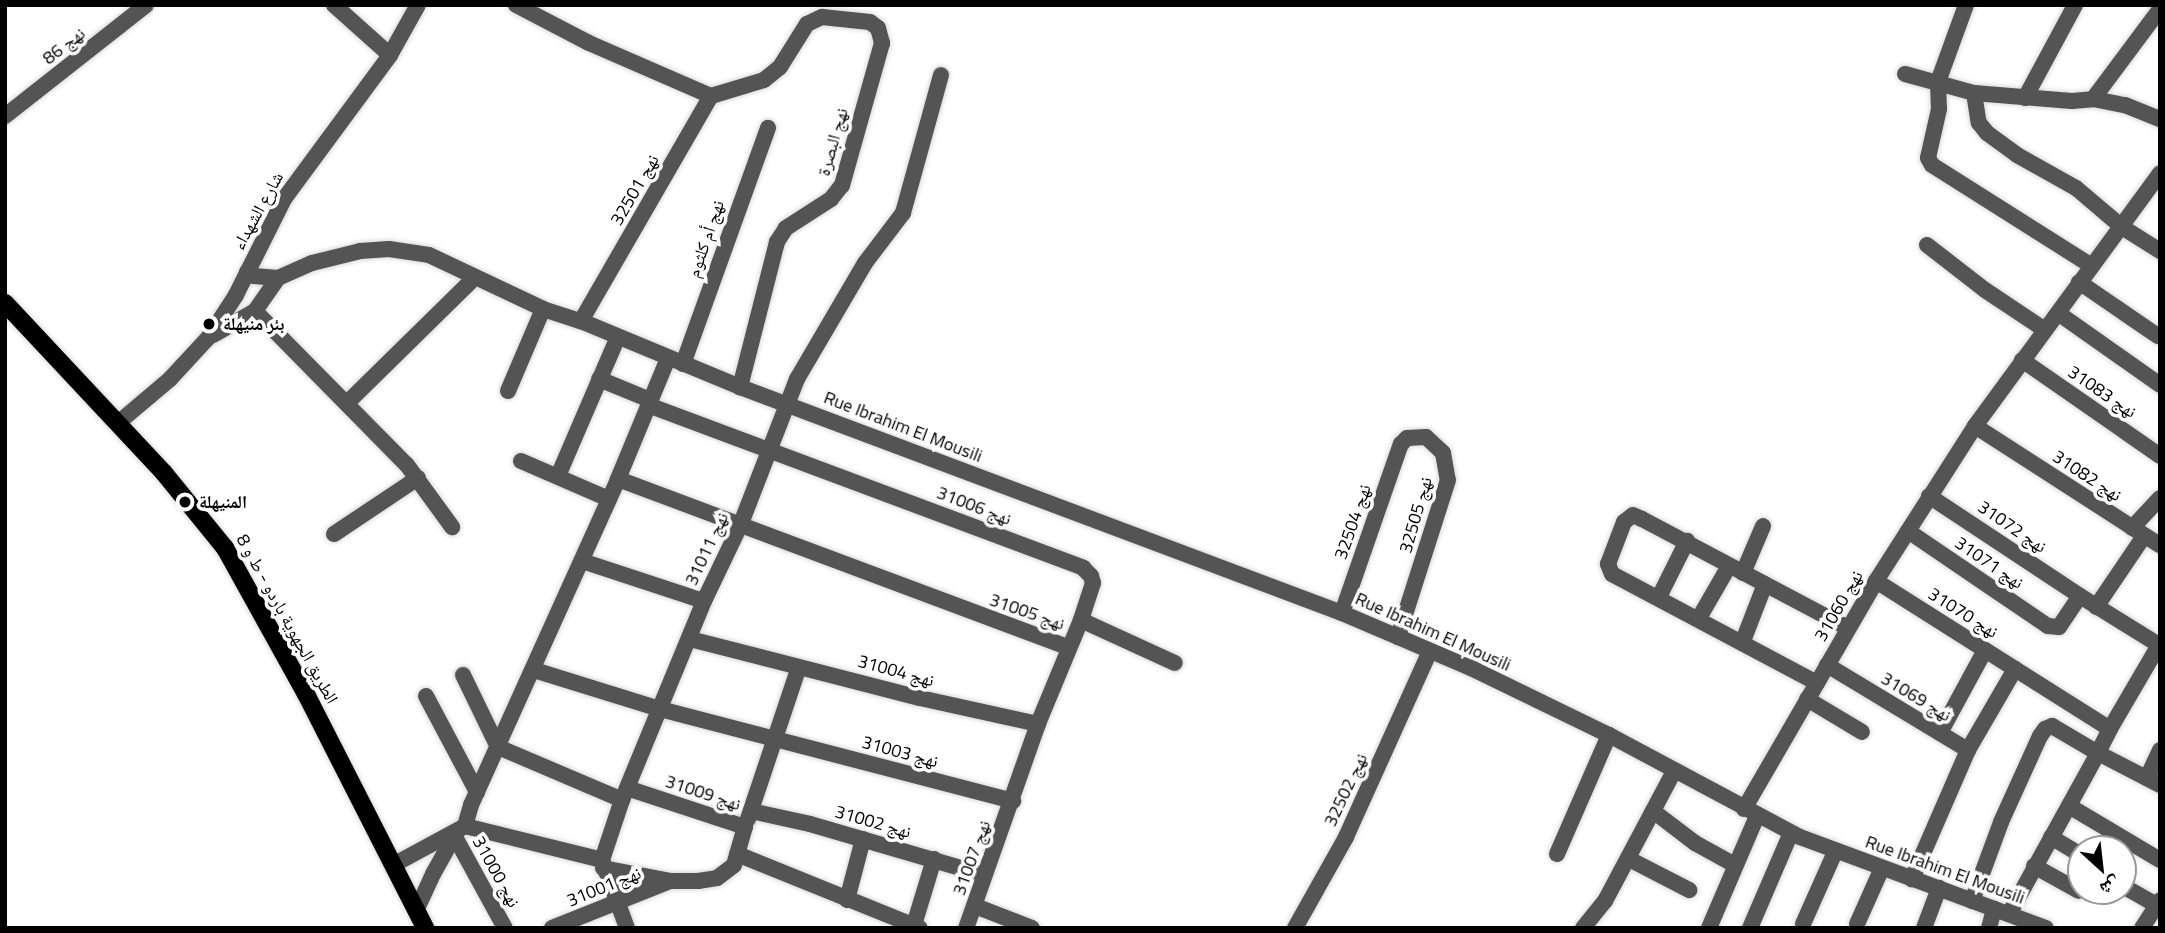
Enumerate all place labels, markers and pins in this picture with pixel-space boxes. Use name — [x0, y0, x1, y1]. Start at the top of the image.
place label: بئر منيهلة — [223, 313, 284, 335]
marker: بئر منيهلة — [201, 316, 217, 332]
place label: المنيهلة — [199, 491, 247, 513]
marker: المنيهلة — [177, 494, 193, 510]

